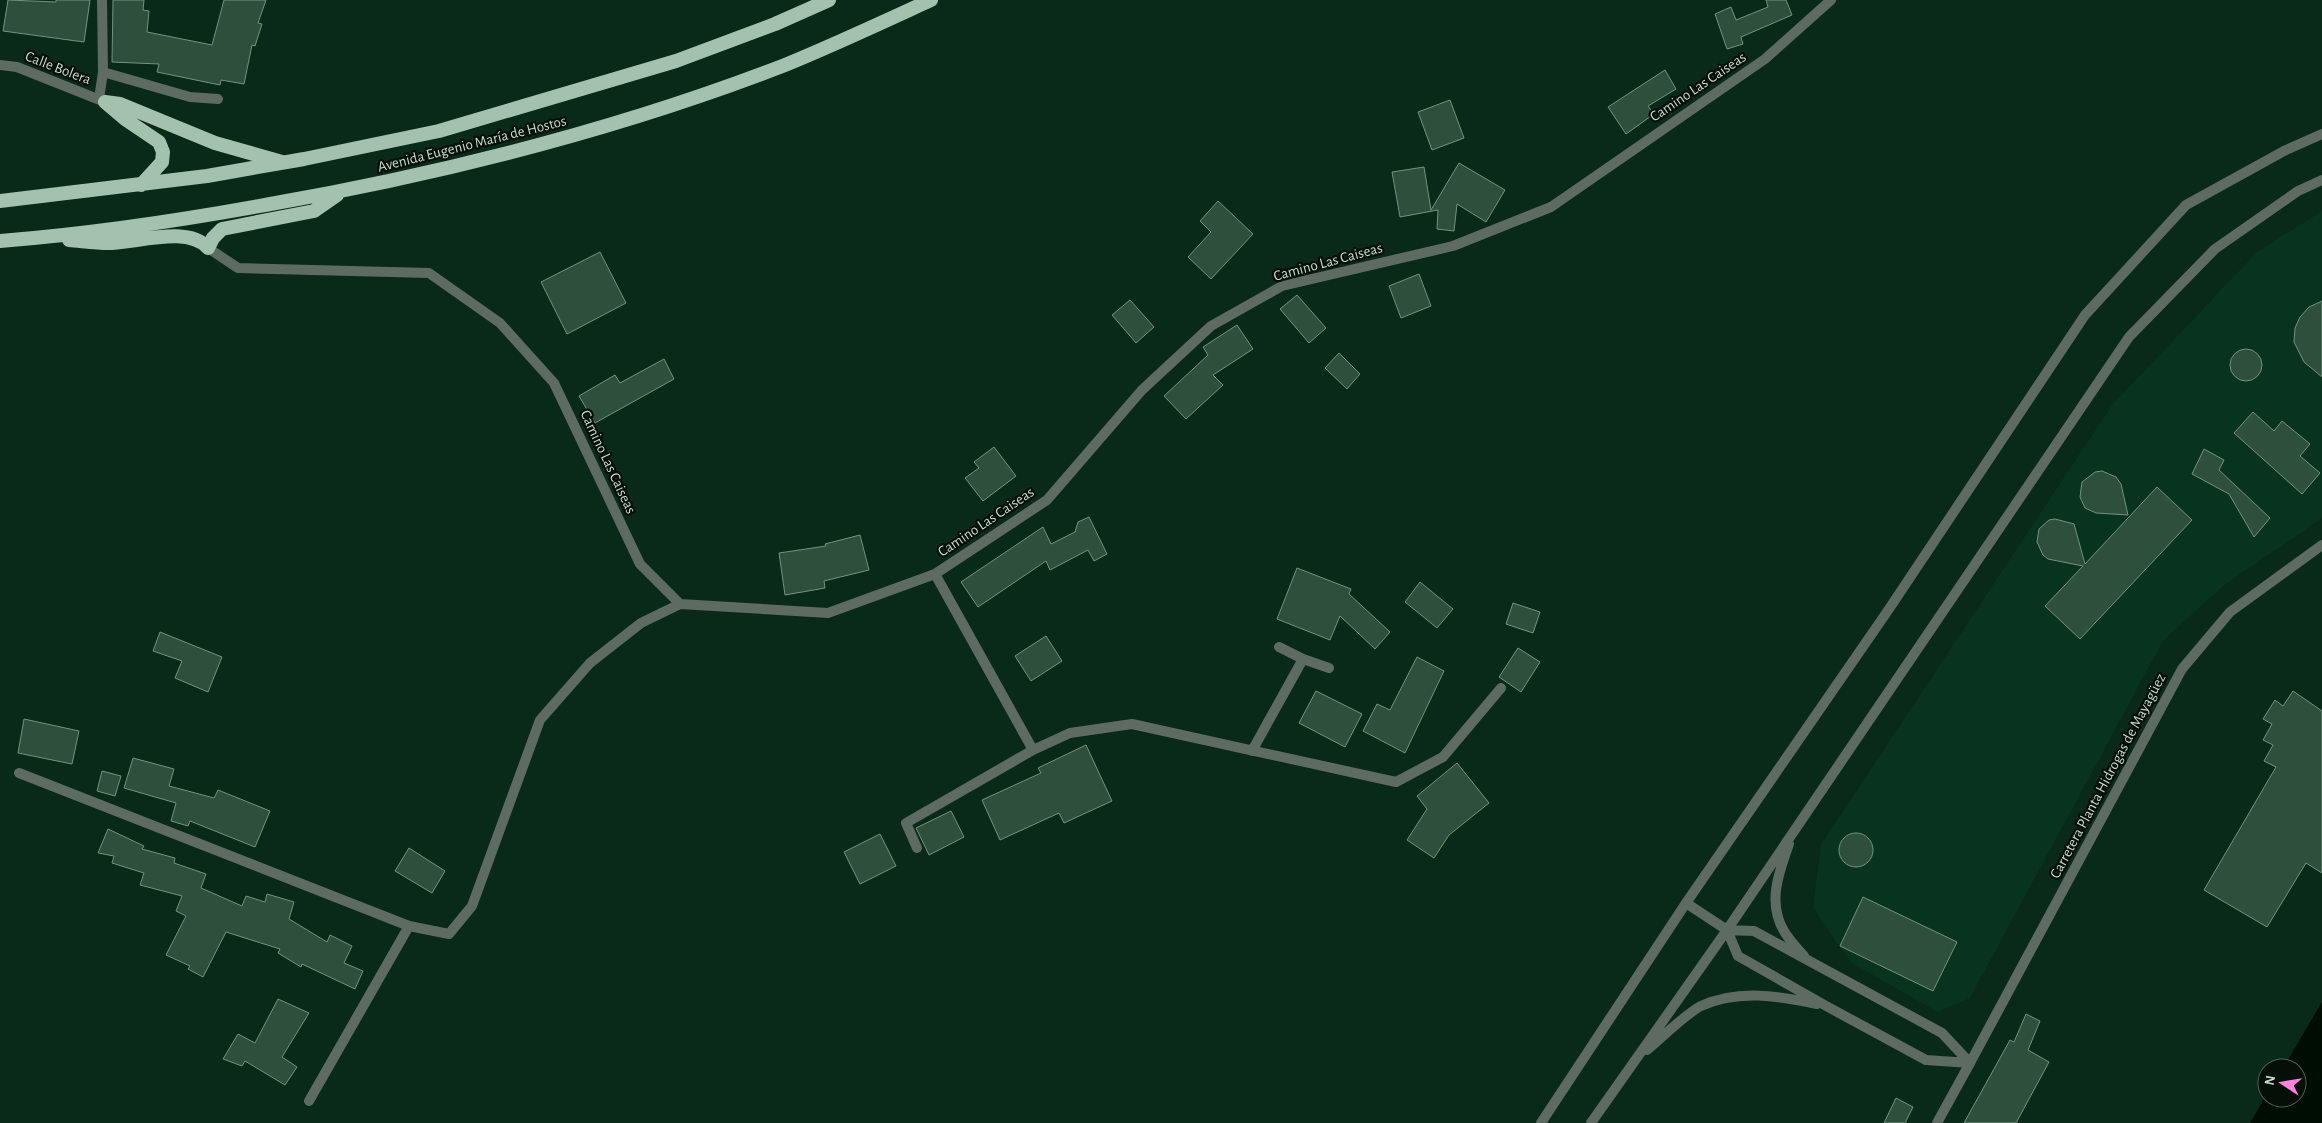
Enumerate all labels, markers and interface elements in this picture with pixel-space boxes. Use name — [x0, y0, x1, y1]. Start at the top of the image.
street label: Calle Bolera — [23, 49, 93, 87]
street label: Camino Las Caiseas — [1647, 49, 1749, 125]
street label: Avenida Eugenio María de Hostos — [376, 113, 568, 175]
street label: Camino Las Caiseas — [1272, 240, 1384, 284]
street label: Camino Las Caiseas — [577, 408, 639, 516]
street label: Camino Las Caiseas — [935, 484, 1037, 560]
street label: Carretera Planta Hidrogas de Mayagüez — [2047, 671, 2169, 881]
north arrow — [2257, 1058, 2307, 1108]
text: N — [2262, 1074, 2278, 1087]

